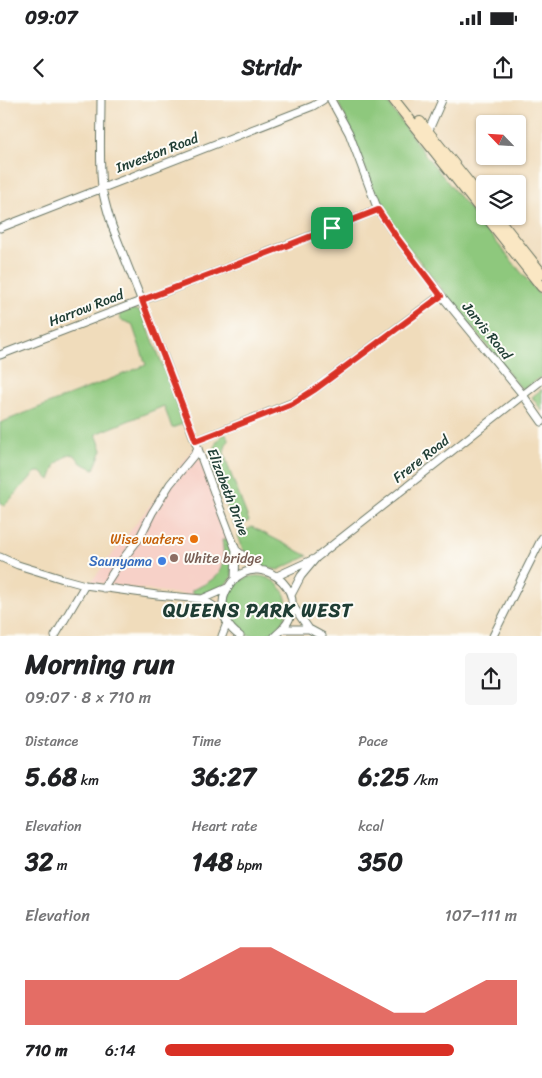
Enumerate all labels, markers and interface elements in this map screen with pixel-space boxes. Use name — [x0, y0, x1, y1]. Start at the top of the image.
text: 09:07 — [25, 1, 77, 34]
text: Stridr — [241, 48, 301, 87]
icon: back — [25, 54, 53, 82]
icon: share — [489, 54, 517, 82]
north arrow — [476, 115, 526, 165]
map controls — [476, 115, 526, 225]
street label: Investon Road — [111, 125, 203, 181]
button: layers — [476, 175, 526, 225]
pin — [311, 207, 353, 249]
icon: arrive — [318, 214, 346, 242]
street label: Harrow Road — [45, 282, 129, 334]
street label: Jarvis Road — [455, 296, 519, 367]
street label: Frere Road — [387, 428, 456, 489]
street label: Elizabeth Drive — [200, 444, 256, 540]
place label: Wise waters — [110, 527, 185, 552]
marker: Wise waters — [188, 533, 200, 545]
place label: White bridge — [184, 546, 262, 571]
place label: Saunyama — [89, 549, 152, 574]
marker: White bridge — [168, 552, 180, 564]
marker: Saunyama — [156, 555, 168, 567]
district label: QUEENS PARK WEST — [163, 594, 353, 627]
text: Morning run — [25, 639, 175, 688]
button: share — [465, 653, 517, 705]
text: 09:07 · 8 × 710 m — [25, 683, 151, 712]
text: Distance — [25, 729, 78, 754]
text: Time — [192, 729, 221, 754]
text: Pace — [358, 729, 388, 754]
text: 5.68 — [25, 754, 77, 799]
text: 36:27 — [192, 754, 256, 799]
text: 6:25 — [358, 754, 410, 799]
text: km — [77, 768, 99, 793]
text: /km — [410, 768, 439, 793]
text: Elevation — [25, 814, 82, 839]
text: Heart rate — [192, 814, 257, 839]
text: kcal — [358, 814, 384, 839]
text: 32 — [25, 839, 53, 884]
text: 148 — [192, 839, 233, 884]
text: 350 — [358, 839, 403, 884]
text: m — [53, 853, 68, 878]
text: bpm — [233, 853, 263, 878]
text: Elevation — [25, 901, 90, 930]
text: 107–111 m — [445, 901, 517, 930]
text: 710 m — [25, 1036, 68, 1065]
text: 6:14 — [105, 1036, 136, 1065]

